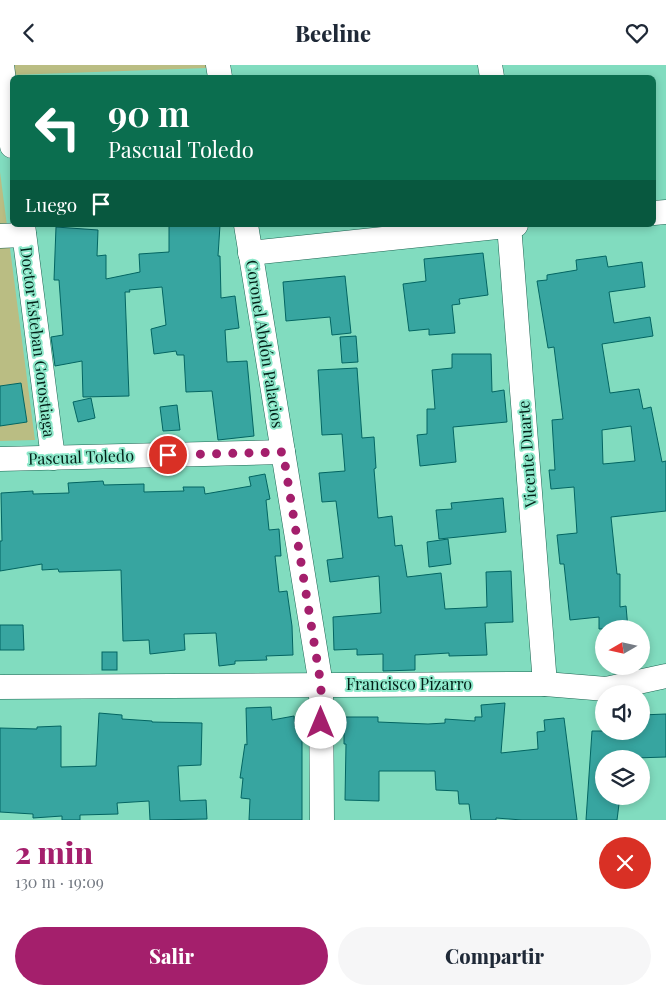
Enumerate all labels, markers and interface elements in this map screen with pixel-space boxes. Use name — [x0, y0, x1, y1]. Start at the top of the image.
text: Beeline — [295, 18, 371, 48]
icon: back — [15, 19, 43, 47]
icon: heart — [623, 19, 651, 47]
text: 90 m — [108, 89, 190, 136]
icon: left — [25, 95, 90, 160]
text: Pascual Toledo — [108, 134, 254, 164]
icon: arrive — [87, 190, 115, 218]
text: Luego — [25, 191, 77, 217]
street label: Doctor Esteban Gorostiaga — [16, 245, 61, 438]
street label: Coronel Abdón Palacios — [242, 258, 289, 429]
street label: Vicente Duarte — [512, 400, 541, 509]
pin — [147, 434, 189, 476]
icon: arrive — [154, 441, 182, 469]
street label: Pascual Toledo — [28, 444, 135, 469]
north arrow — [595, 620, 650, 675]
map controls — [595, 620, 650, 805]
street label: Francisco Pizarro — [346, 673, 472, 694]
button: sound — [595, 685, 650, 740]
position arrow — [294, 696, 346, 748]
button: layers — [595, 750, 650, 805]
text: 2 min — [15, 832, 93, 872]
button: close — [599, 837, 651, 889]
text: 130 m · 19:09 — [15, 871, 104, 892]
button: Salir — [15, 927, 328, 985]
button: Compartir — [338, 927, 651, 985]

